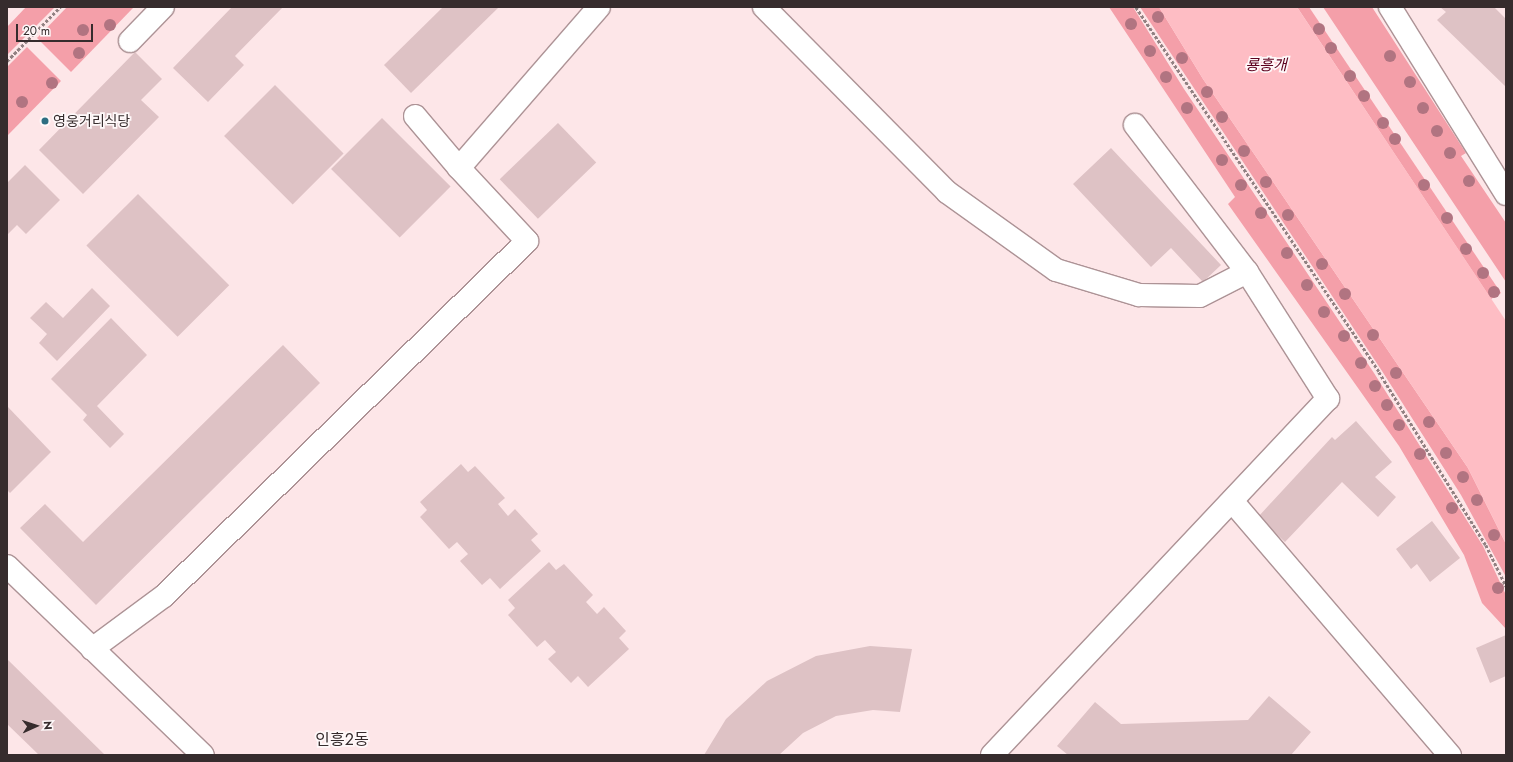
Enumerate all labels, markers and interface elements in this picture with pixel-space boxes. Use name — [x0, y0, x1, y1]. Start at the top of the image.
scale bar — [18, 16, 95, 42]
text: 20 m — [23, 22, 50, 40]
water label: 룡흥개 — [1245, 57, 1287, 75]
place label: 영웅거리식당 — [53, 113, 130, 129]
marker: 영웅거리식당 — [40, 116, 50, 126]
north arrow — [16, 706, 56, 746]
text: N — [40, 721, 56, 730]
district label: 인흥2동 — [315, 730, 369, 750]

